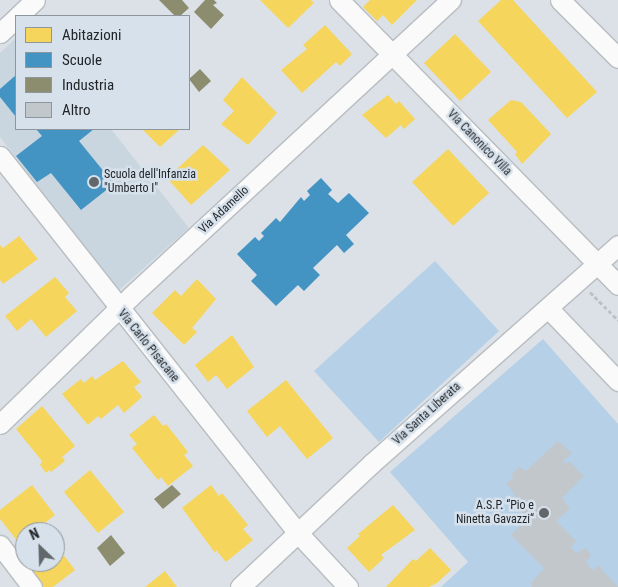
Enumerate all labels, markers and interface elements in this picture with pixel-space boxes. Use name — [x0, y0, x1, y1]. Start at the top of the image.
legend — [15, 15, 190, 130]
text: Abitazioni — [62, 26, 121, 44]
text: Scuole — [62, 51, 102, 69]
text: Industria — [62, 76, 114, 94]
text: Altro — [62, 101, 90, 119]
street label: Via Canonico Villa — [444, 107, 514, 179]
place label: Scuola dell'Infanzia "Umberto I" — [104, 168, 196, 196]
marker: Scuola dell'Infanzia "Umberto I" — [88, 176, 100, 188]
street label: Via Adamello — [196, 183, 252, 237]
street label: Via Carlo Pisacane — [114, 307, 182, 385]
street label: Via Santa Liberata — [390, 380, 464, 448]
place label: A.S.P. “Pio e Ninetta Gavazzi“ — [456, 499, 534, 527]
marker: A.S.P. “Pio e Ninetta Gavazzi“ — [538, 507, 550, 519]
north arrow — [15, 522, 65, 572]
text: N — [27, 525, 41, 543]

